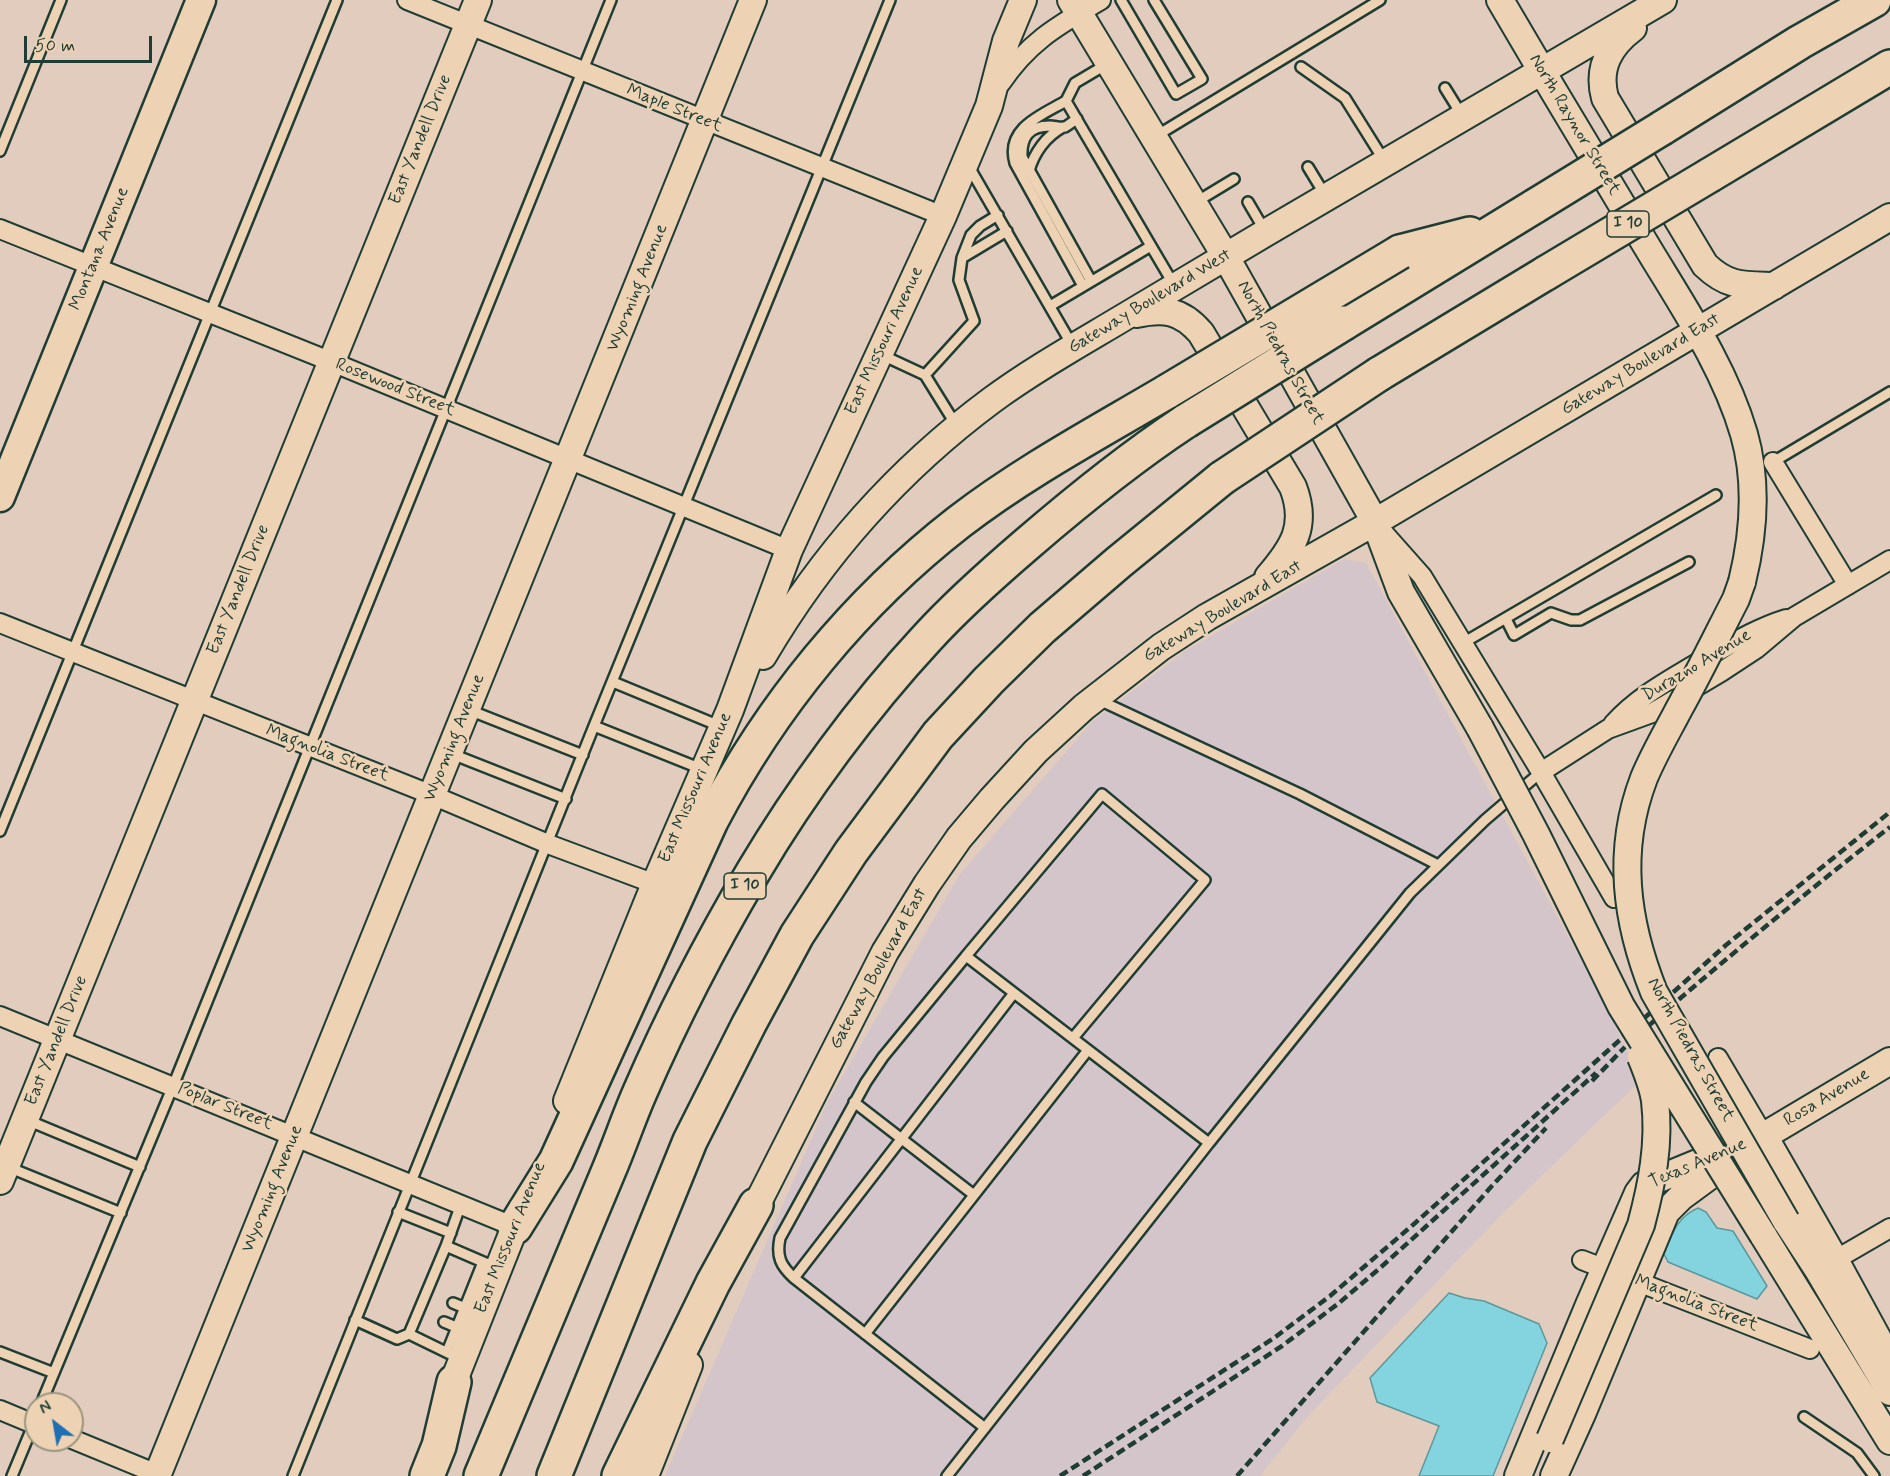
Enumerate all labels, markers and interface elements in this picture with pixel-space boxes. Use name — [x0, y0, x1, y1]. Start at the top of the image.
scale bar — [27, 24, 154, 62]
text: 50 m — [35, 34, 75, 58]
street label: North Raynor Street — [1523, 51, 1625, 199]
street label: East Yandell Drive — [385, 72, 457, 208]
street label: Maple Street — [623, 80, 725, 138]
street label: Montana Avenue — [65, 184, 135, 314]
road number: I 10 — [1607, 211, 1649, 237]
street label: Wyoming Avenue — [603, 221, 673, 355]
street label: Gateway Boulevard West — [1065, 245, 1235, 359]
street label: East Missouri Avenue — [841, 263, 929, 419]
street label: North Piedras Street — [1232, 277, 1328, 429]
street label: Gateway Boulevard East — [1558, 309, 1724, 421]
street label: Rosewood Street — [332, 354, 458, 422]
street label: East Yandell Drive — [203, 522, 275, 658]
street label: Gateway Boulevard East — [1140, 556, 1306, 668]
street label: Durazno Avenue — [1639, 625, 1755, 707]
street label: Wyoming Avenue — [420, 671, 490, 805]
street label: East Missouri Avenue — [654, 709, 738, 867]
street label: Magnolia Street — [262, 721, 392, 787]
road number: I 10 — [724, 873, 766, 899]
street label: Gateway Boulevard East — [826, 885, 932, 1053]
street label: East Yandell Drive — [21, 973, 93, 1109]
street label: North Piedras Street — [1642, 974, 1738, 1126]
street label: Rosa Avenue — [1780, 1064, 1874, 1132]
street label: Poplar Street — [174, 1078, 276, 1136]
street label: Wyoming Avenue — [238, 1122, 308, 1256]
street label: Texas Avenue — [1646, 1134, 1750, 1194]
street label: East Missouri Avenue — [471, 1159, 551, 1317]
street label: Magnolia Street — [1631, 1271, 1761, 1337]
north arrow — [24, 1392, 84, 1452]
text: N — [36, 1396, 55, 1420]

